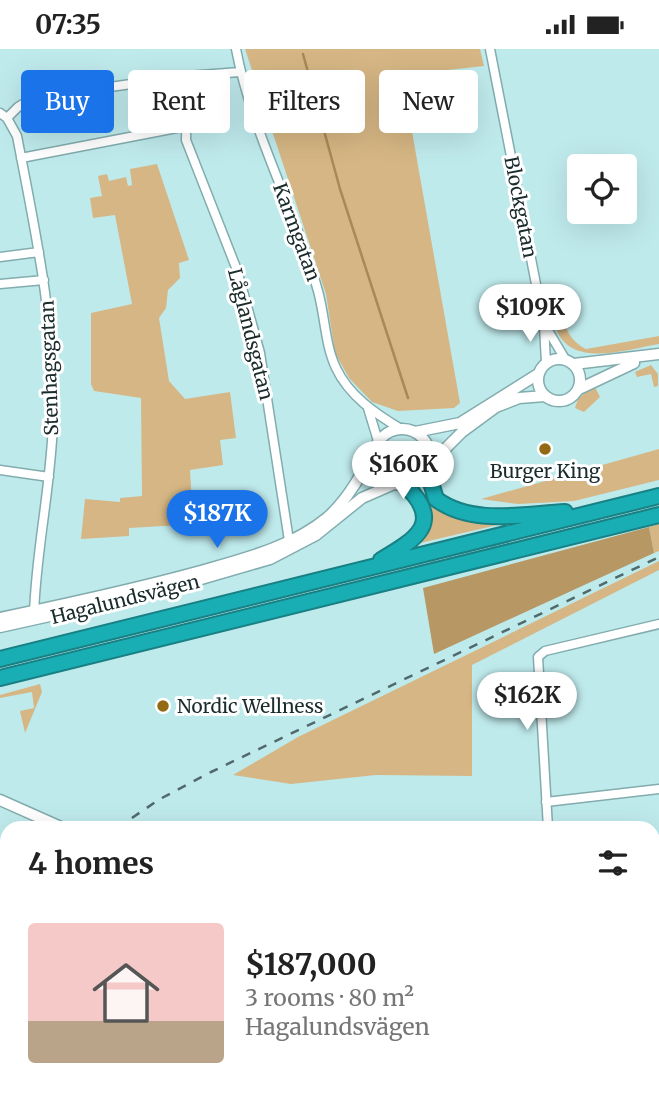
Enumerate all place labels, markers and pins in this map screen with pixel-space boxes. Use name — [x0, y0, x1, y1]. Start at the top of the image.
pin: $109K — [481, 285, 579, 344]
pin: $160K — [354, 441, 452, 501]
marker: Burger King — [537, 441, 553, 457]
place label: Burger King — [490, 459, 601, 483]
pin: $187K — [168, 491, 266, 550]
pin: $162K — [478, 673, 576, 732]
place label: Nordic Wellness — [177, 694, 323, 718]
marker: Nordic Wellness — [155, 698, 171, 714]

